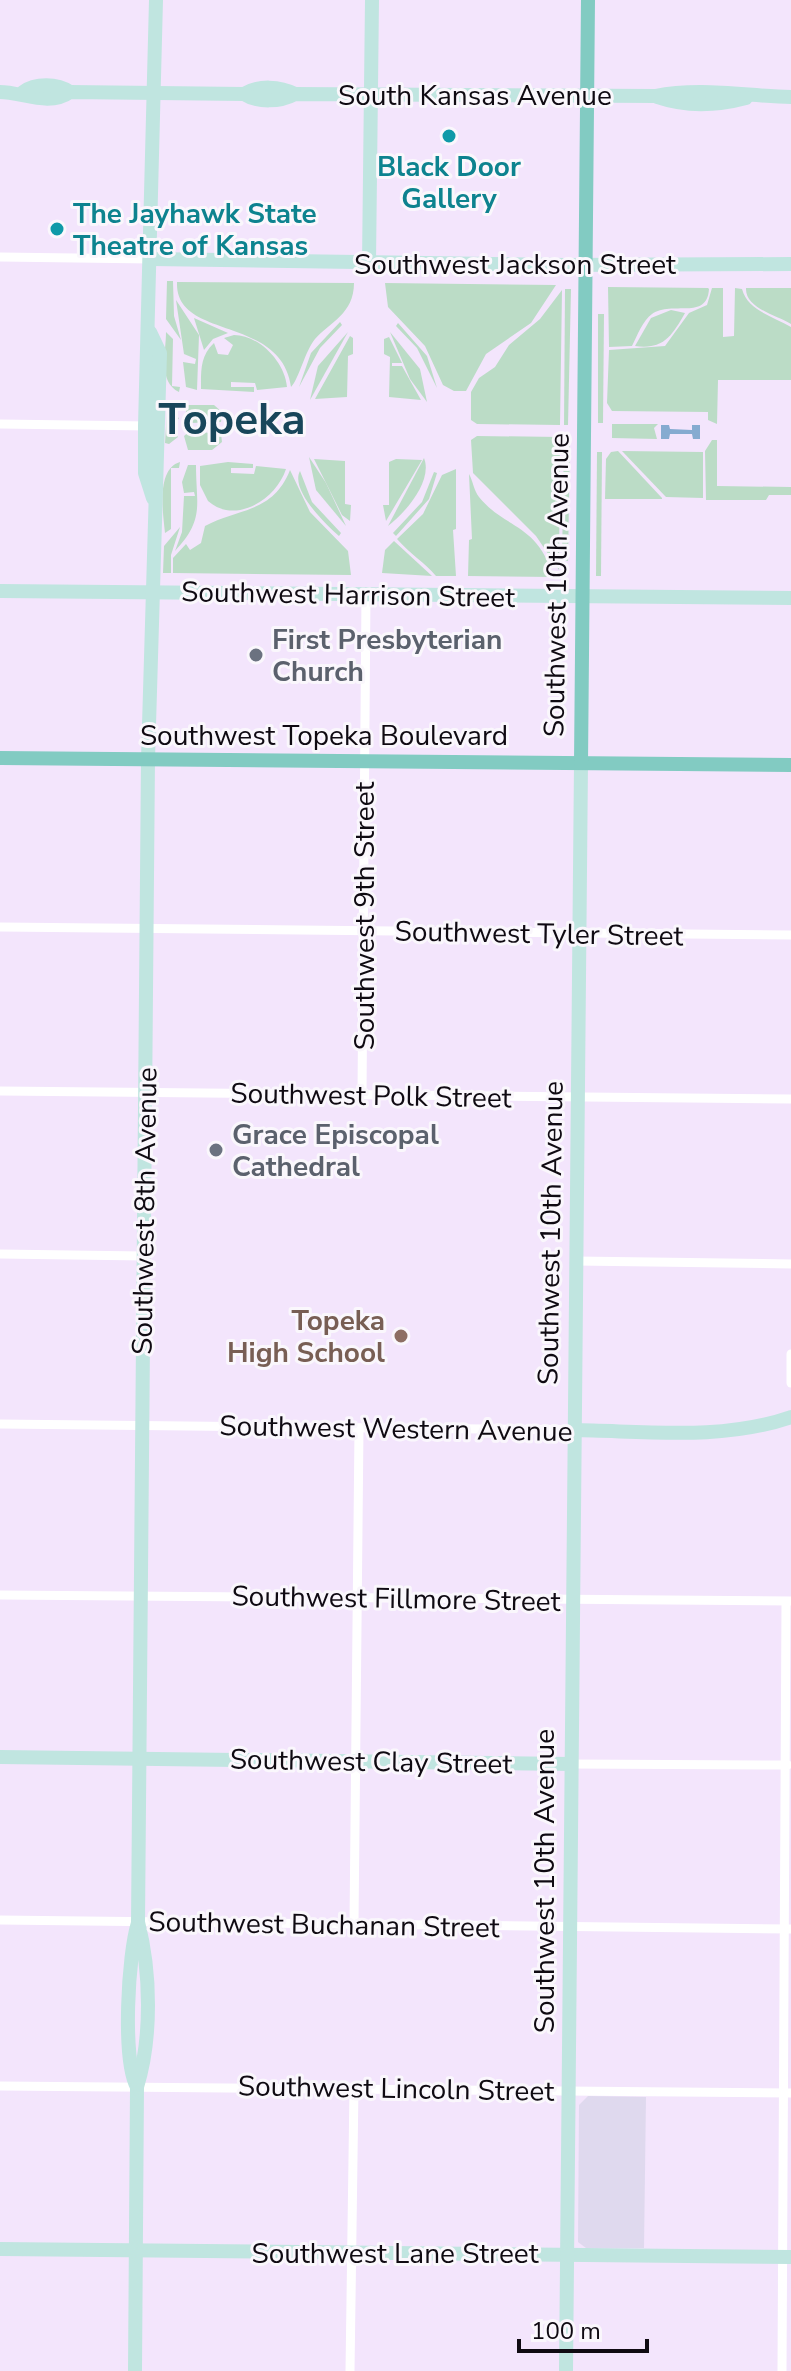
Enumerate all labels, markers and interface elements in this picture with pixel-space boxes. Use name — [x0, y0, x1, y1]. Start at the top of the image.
street label: South Kansas Avenue — [338, 77, 612, 115]
marker: Black Door Gallery — [440, 127, 458, 145]
place label: Black Door Gallery — [377, 148, 521, 218]
place label: The Jayhawk State Theatre of Kansas — [73, 195, 317, 265]
marker: The Jayhawk State Theatre of Kansas — [48, 220, 66, 238]
street label: Southwest Jackson Street — [354, 246, 676, 284]
district label: Topeka — [159, 390, 305, 450]
street label: Southwest 10th Avenue — [535, 432, 579, 738]
street label: Southwest Harrison Street — [181, 573, 515, 617]
place label: First Presbyterian Church — [272, 621, 502, 691]
marker: First Presbyterian Church — [247, 646, 265, 664]
street label: Southwest Topeka Boulevard — [140, 717, 508, 755]
street label: Southwest 9th Street — [346, 781, 384, 1050]
street label: Southwest Tyler Street — [394, 912, 684, 956]
street label: Southwest 8th Avenue — [123, 1067, 167, 1355]
street label: Southwest Polk Street — [230, 1075, 512, 1117]
street label: Southwest 10th Avenue — [529, 1080, 573, 1386]
place label: Grace Episcopal Cathedral — [232, 1116, 439, 1186]
marker: Grace Episcopal Cathedral — [207, 1141, 225, 1159]
place label: Topeka High School — [227, 1302, 385, 1372]
marker: Topeka High School — [392, 1327, 410, 1345]
street label: Southwest Western Avenue — [219, 1407, 573, 1451]
street label: Southwest Fillmore Street — [231, 1577, 561, 1621]
street label: Southwest 10th Avenue — [526, 1729, 564, 2033]
street label: Southwest Clay Street — [229, 1741, 513, 1783]
street label: Southwest Buchanan Street — [148, 1903, 500, 1947]
street label: Southwest Lincoln Street — [238, 2067, 555, 2111]
street label: Southwest Lane Street — [251, 2235, 539, 2273]
scale bar — [519, 2303, 647, 2353]
text: 100 m — [531, 2315, 601, 2347]

